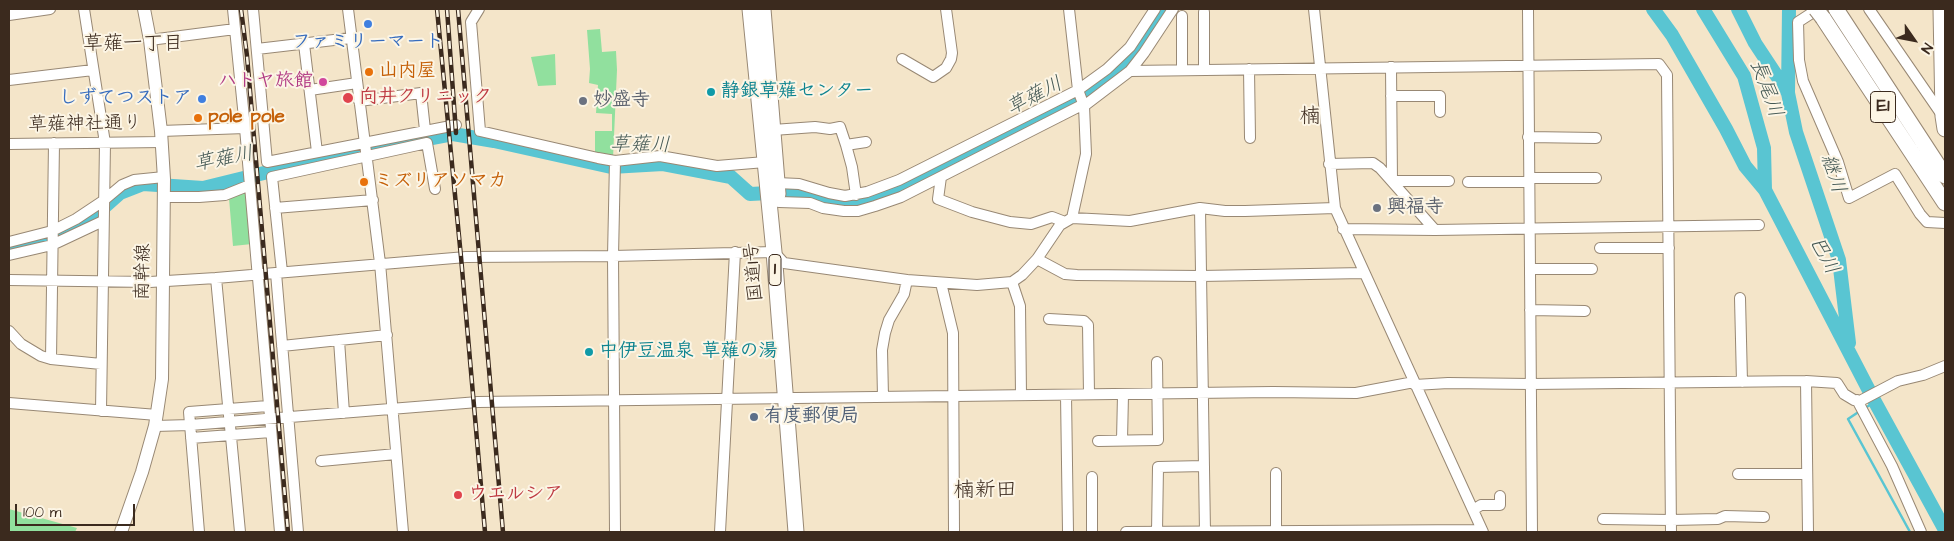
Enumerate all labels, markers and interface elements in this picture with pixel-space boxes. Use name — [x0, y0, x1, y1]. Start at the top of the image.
north arrow — [1889, 15, 1939, 65]
marker: ファミリーマート — [362, 18, 374, 30]
place label: ファミリーマート — [292, 32, 444, 54]
district label: 草薙一丁目 — [83, 33, 183, 57]
text: N — [1916, 39, 1937, 57]
water label: 長尾川 — [1743, 57, 1787, 121]
place label: 山内屋 — [379, 61, 436, 83]
marker: 山内屋 — [363, 66, 375, 78]
place label: ハトヤ旅館 — [218, 71, 313, 93]
water label: 草薙川 — [1003, 73, 1067, 121]
marker: ハトヤ旅館 — [317, 76, 329, 88]
place label: 静銀草薙センター — [721, 81, 873, 103]
marker: 静銀草薙センター — [705, 86, 717, 98]
place label: 向井クリニック — [359, 87, 492, 109]
place label: しずてつストア — [59, 88, 192, 110]
place label: 妙盛寺 — [593, 90, 650, 112]
marker: 向井クリニック — [341, 91, 355, 105]
road number: E1 — [1870, 91, 1896, 122]
marker: しずてつストア — [196, 93, 208, 105]
marker: 妙盛寺 — [577, 95, 589, 107]
district label: 楠 — [1300, 105, 1320, 131]
place label: pole pole — [208, 107, 285, 129]
marker: pole pole — [192, 112, 204, 124]
street label: 草薙神社通り — [28, 113, 142, 137]
water label: 草薙川 — [610, 133, 670, 159]
water label: 草薙川 — [192, 142, 256, 178]
water label: 継川 — [1814, 151, 1850, 197]
place label: ミズリアソマカ — [374, 171, 507, 193]
marker: ミズリアソマカ — [358, 176, 370, 188]
place label: 興福寺 — [1387, 197, 1444, 219]
marker: 興福寺 — [1371, 202, 1383, 214]
water label: 巴川 — [1803, 233, 1843, 279]
street label: 国道1号 — [741, 241, 769, 303]
street label: 南幹線 — [132, 243, 156, 301]
road number: 1 — [769, 254, 781, 286]
place label: 中伊豆温泉 草薙の湯 — [599, 341, 778, 363]
marker: 中伊豆温泉 草薙の湯 — [583, 346, 595, 358]
place label: 有度郵便局 — [764, 406, 859, 428]
marker: 有度郵便局 — [748, 411, 760, 423]
district label: 楠新田 — [954, 479, 1016, 505]
place label: ウエルシア — [468, 484, 563, 506]
marker: ウエルシア — [452, 489, 464, 501]
scale bar — [18, 494, 138, 526]
text: 100 m — [23, 502, 62, 523]

